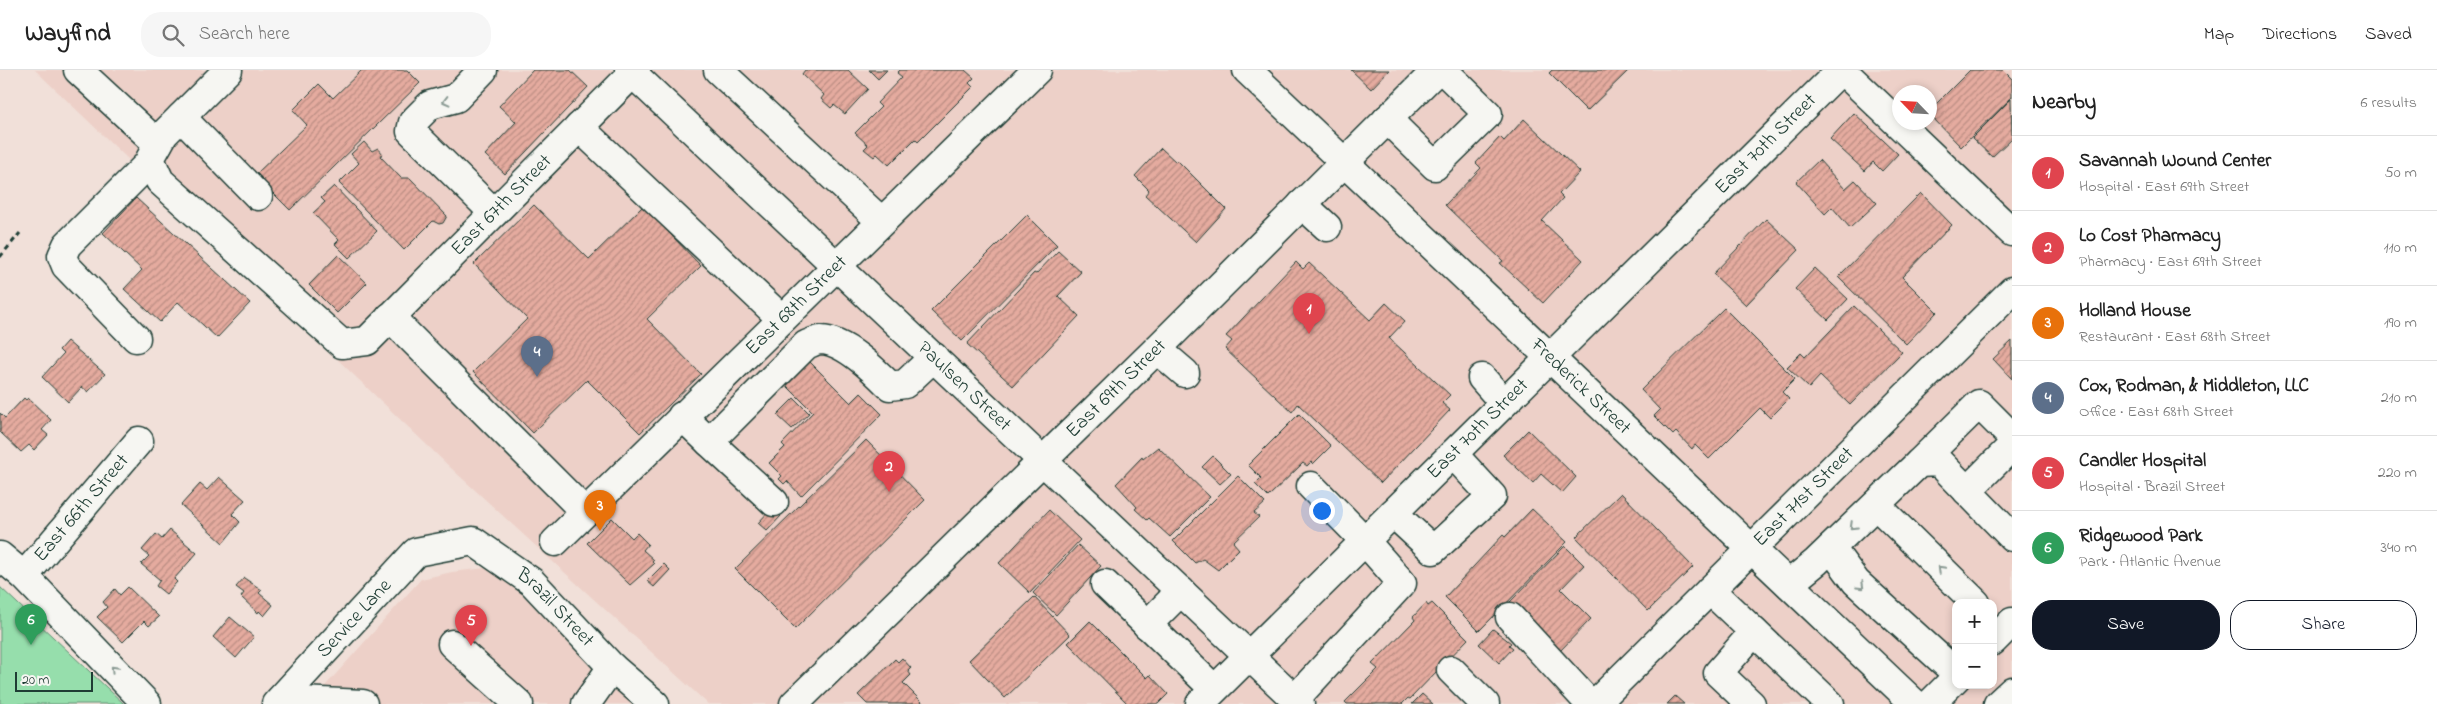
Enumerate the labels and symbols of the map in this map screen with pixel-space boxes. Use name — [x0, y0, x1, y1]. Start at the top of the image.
north arrow — [1892, 85, 1937, 130]
street label: East 70th Street — [1708, 87, 1824, 201]
one-way arrow — [443, 95, 451, 105]
street label: East 67th Street — [444, 148, 559, 263]
street label: East 68th Street — [739, 248, 854, 362]
pin: 1 — [1293, 293, 1325, 334]
street label: Frederick Street — [1523, 331, 1638, 442]
street label: East 69th Street — [1059, 332, 1174, 445]
street label: Paulsen Street — [910, 335, 1018, 439]
pin: 4 — [521, 336, 553, 377]
street label: East 70th Street — [1420, 372, 1536, 486]
street label: East 71st Street — [1747, 440, 1861, 554]
street label: East 66th Street — [27, 448, 136, 569]
pin: 2 — [873, 451, 905, 492]
pin: 3 — [584, 490, 616, 531]
your location — [1309, 498, 1335, 524]
one-way arrow — [1850, 521, 1859, 530]
street label: Brazil Street — [510, 560, 601, 654]
one-way arrow — [1938, 565, 1947, 574]
street label: Service Lane — [310, 572, 399, 665]
one-way arrow — [1856, 580, 1865, 589]
pin: 6 — [15, 604, 47, 645]
pin: 5 — [455, 605, 487, 646]
one-way arrow — [111, 666, 120, 675]
scale bar — [15, 669, 92, 692]

